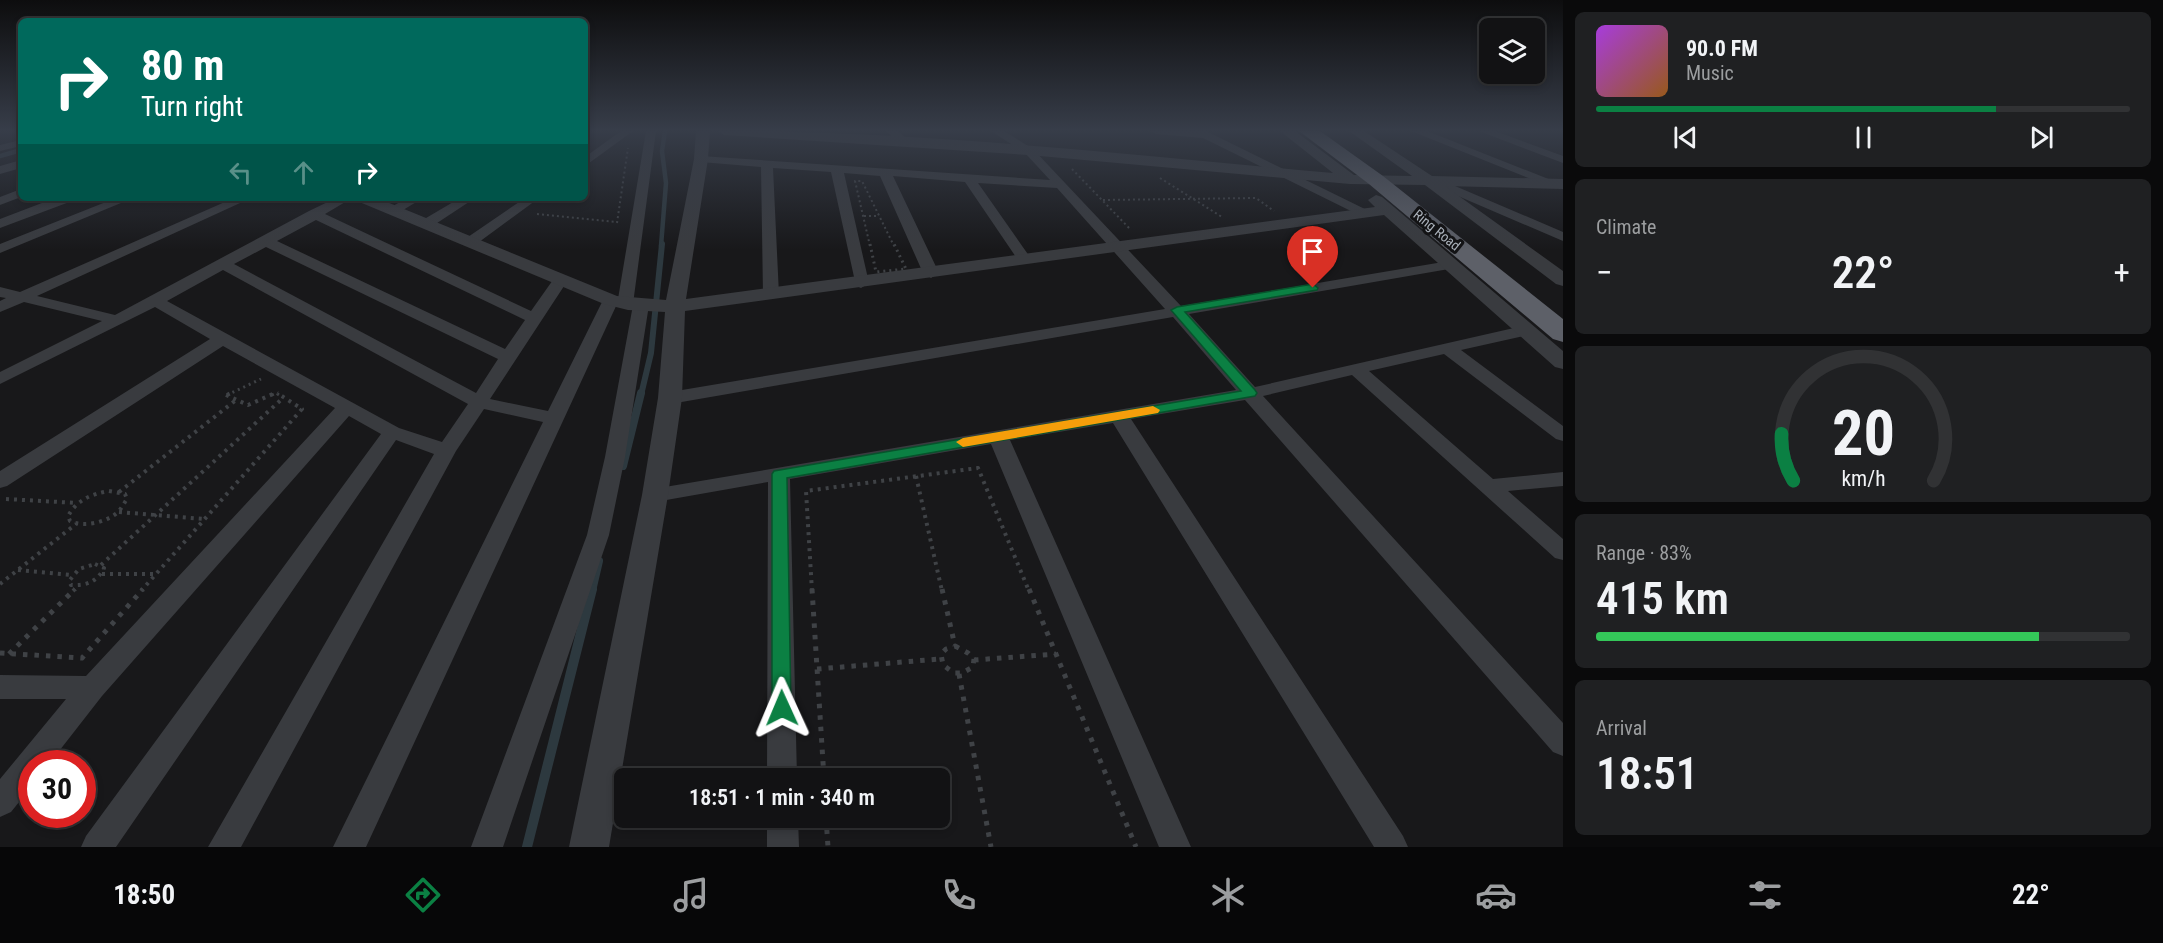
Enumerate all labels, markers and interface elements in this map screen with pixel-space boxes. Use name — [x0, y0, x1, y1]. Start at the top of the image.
map controls — [1479, 18, 1545, 84]
button: layers — [1479, 18, 1545, 84]
text: 90.0 FM — [1686, 36, 1758, 61]
text: 80 m — [141, 41, 224, 90]
icon: right — [42, 42, 120, 120]
text: Music — [1686, 61, 1734, 85]
text: Turn right — [141, 91, 243, 123]
icon: previous — [1669, 121, 1702, 154]
icon: pause — [1847, 121, 1880, 154]
icon: next — [2025, 121, 2058, 154]
icon: left — [224, 156, 257, 189]
icon: ahead — [287, 156, 320, 189]
icon: right — [350, 156, 383, 189]
street label: Ring Road — [1410, 206, 1464, 254]
text: Climate — [1596, 215, 1656, 239]
pin — [1287, 226, 1338, 288]
icon: arrive — [1296, 235, 1329, 268]
text: 22° — [1832, 246, 1894, 299]
text: − — [1596, 253, 1613, 292]
text: + — [2114, 253, 2130, 292]
text: 20 — [1831, 397, 1895, 470]
text: km/h — [1841, 466, 1885, 491]
text: Range · 83% — [1596, 541, 1692, 565]
text: 415 km — [1596, 572, 1729, 625]
position arrow — [750, 676, 814, 740]
text: Arrival — [1596, 716, 1647, 740]
text: 18:51 — [1596, 747, 1698, 800]
speed limit sign: 30 — [18, 750, 96, 828]
text: 18:51 · 1 min · 340 m — [689, 785, 875, 810]
icon: directions — [402, 874, 444, 916]
icon: music — [670, 874, 712, 916]
icon: phone — [938, 874, 980, 916]
icon: climate — [1207, 874, 1249, 916]
icon: car — [1475, 874, 1517, 916]
icon: filters — [1744, 874, 1786, 916]
text: 18:50 — [113, 879, 175, 911]
text: 22° — [2012, 879, 2050, 911]

